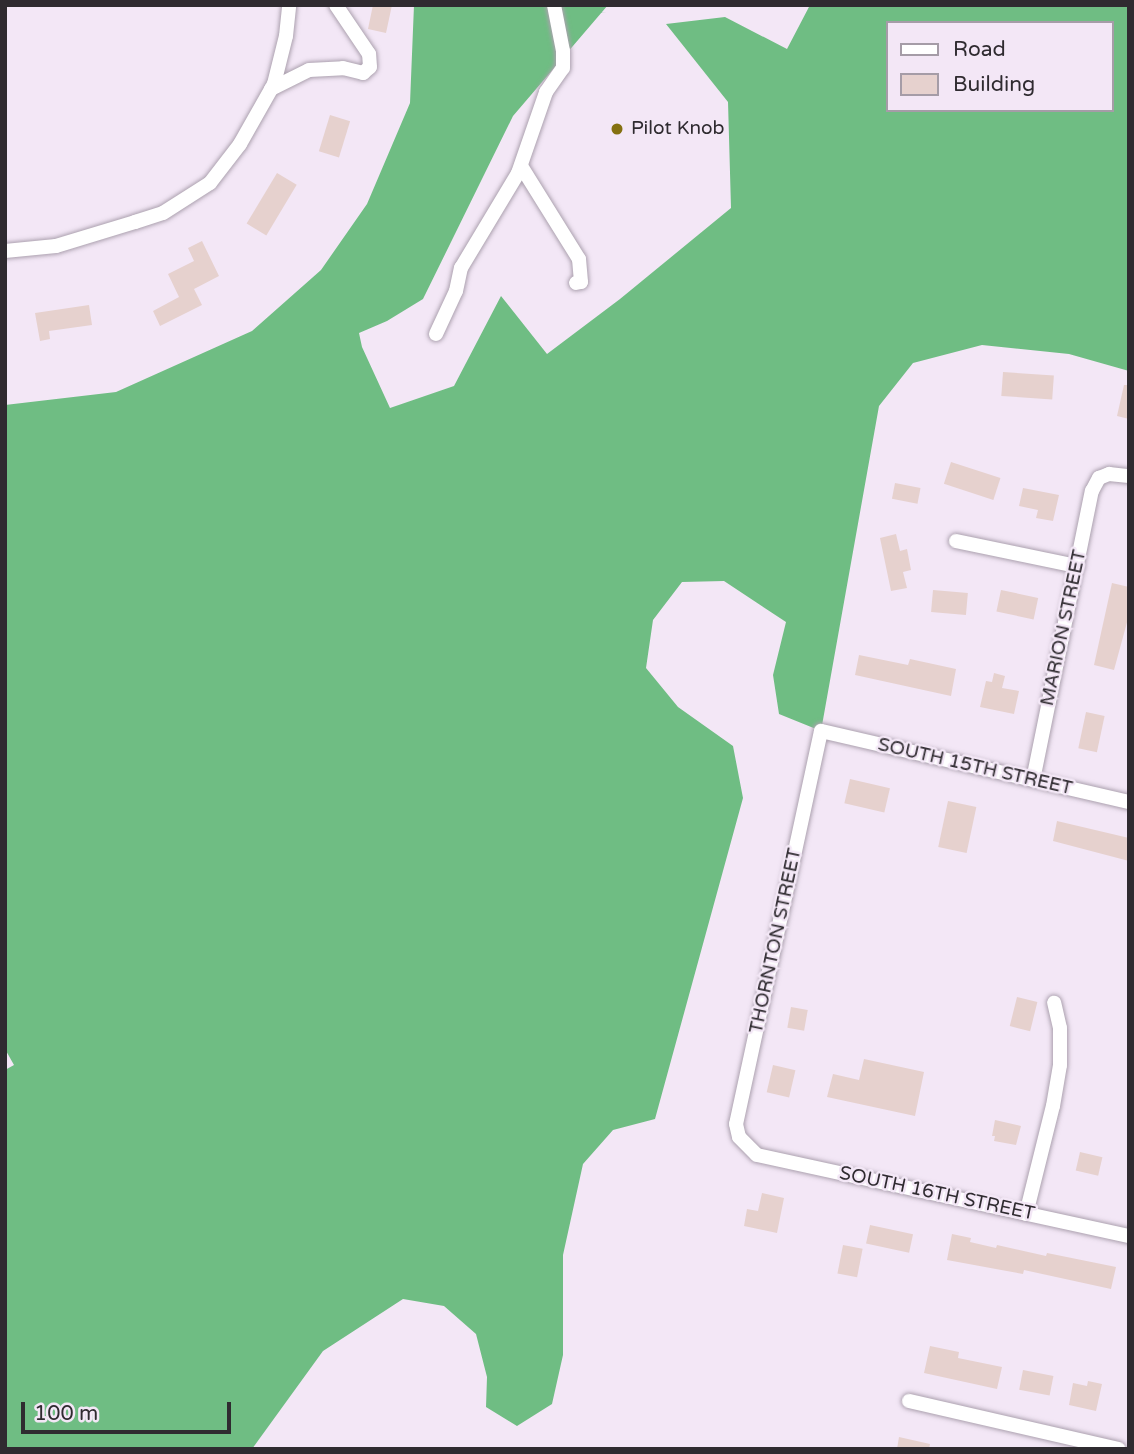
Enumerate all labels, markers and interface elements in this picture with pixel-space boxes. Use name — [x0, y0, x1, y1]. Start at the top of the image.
legend — [886, 21, 1113, 112]
text: Road — [953, 37, 1006, 62]
text: Building — [953, 72, 1035, 97]
place label: Pilot Knob — [631, 118, 725, 140]
marker: Pilot Knob — [609, 121, 625, 137]
street label: MARION STREET — [1036, 548, 1092, 708]
street label: SOUTH 15TH STREET — [875, 734, 1075, 800]
street label: THORNTON STREET — [745, 846, 807, 1036]
street label: SOUTH 16TH STREET — [837, 1162, 1037, 1226]
scale bar — [24, 1388, 234, 1432]
text: 100 m — [34, 1401, 98, 1426]

